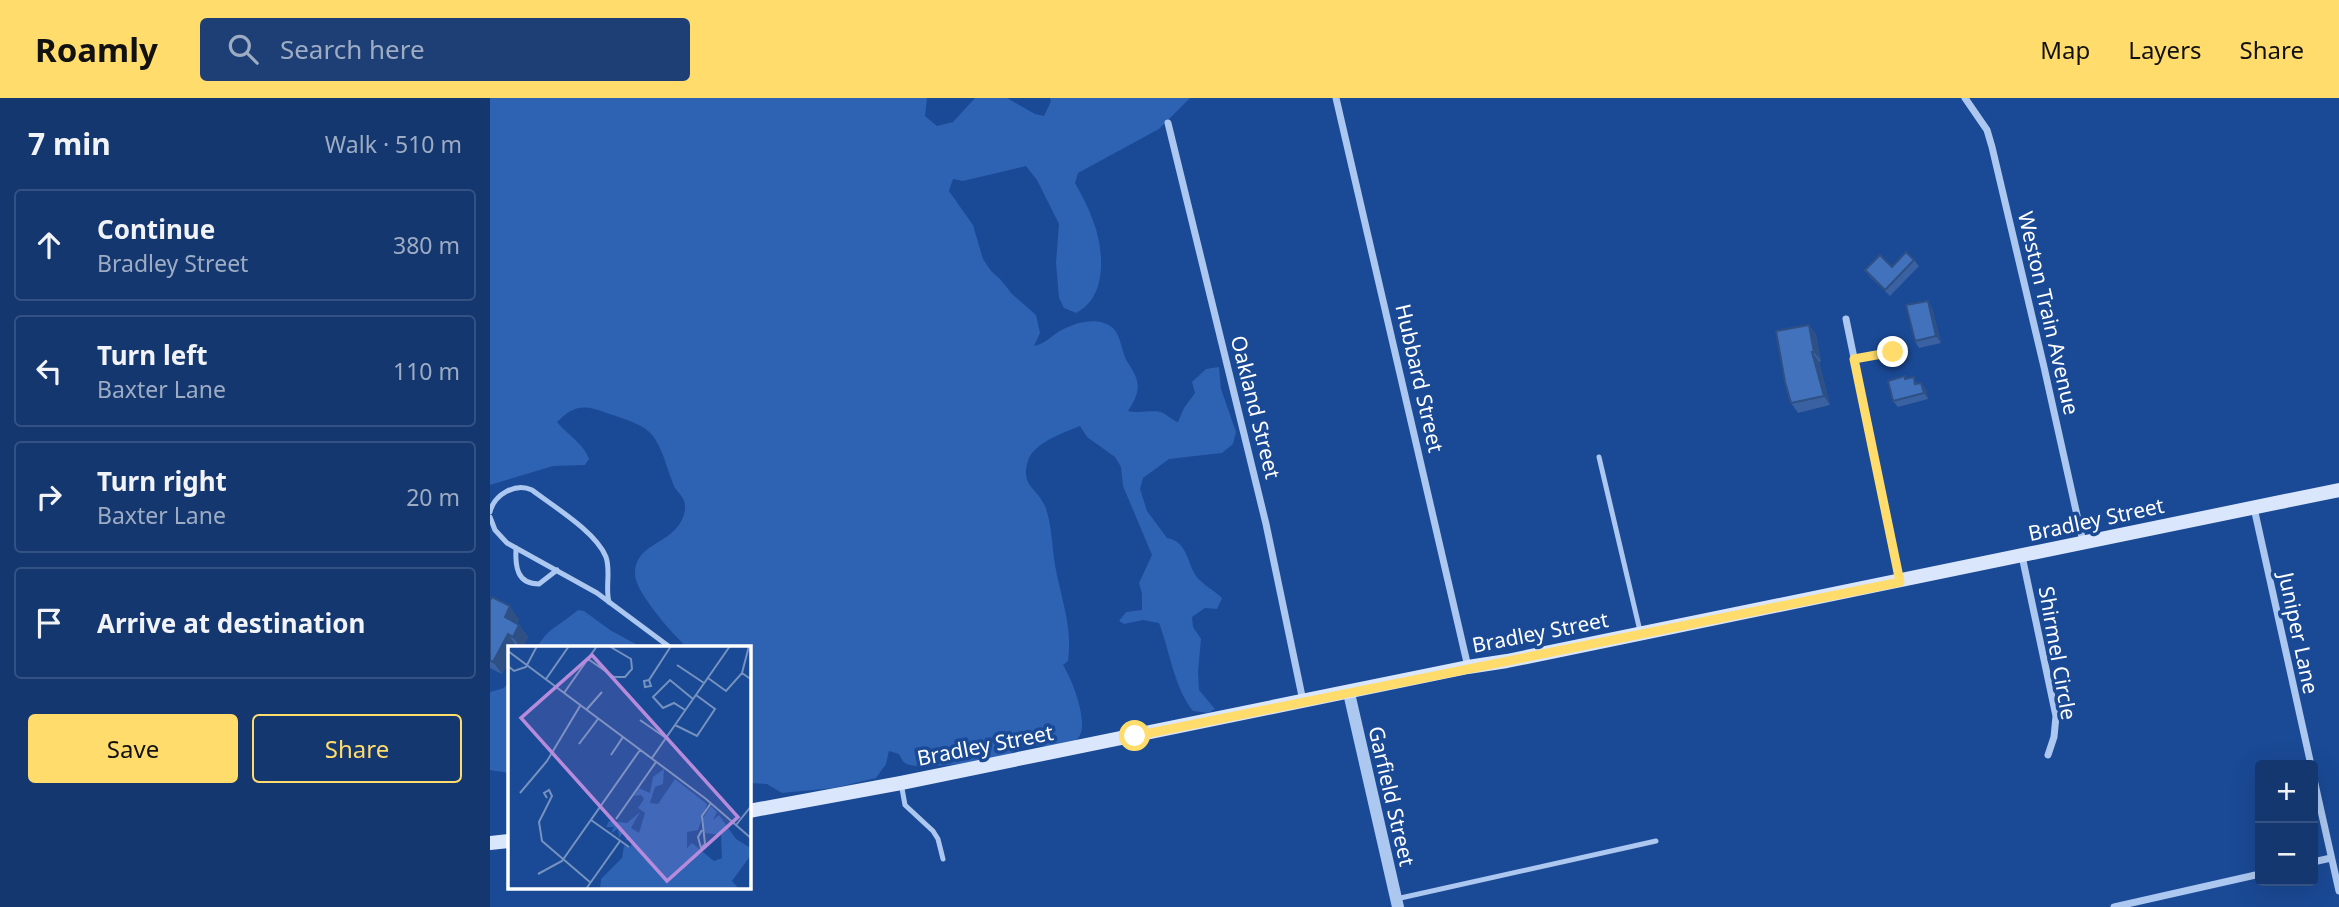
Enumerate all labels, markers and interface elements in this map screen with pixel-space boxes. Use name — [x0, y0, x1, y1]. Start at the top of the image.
search box — [200, 18, 690, 81]
text: Roamly — [35, 27, 158, 72]
icon: search — [224, 30, 262, 68]
text: Search here — [280, 31, 425, 67]
text: Map — [2040, 33, 2090, 66]
text: Layers — [2128, 33, 2202, 66]
text: Share — [2240, 33, 2304, 66]
text: 7 min — [28, 123, 111, 164]
text: Walk · 510 m — [325, 128, 462, 160]
street label: Weston Train Avenue — [2012, 209, 2086, 417]
text: Continue — [97, 211, 215, 247]
icon: ahead — [30, 226, 68, 264]
text: 380 m — [393, 229, 460, 261]
text: Bradley Street — [97, 247, 248, 279]
street label: Hubbard Street — [1389, 301, 1451, 455]
street label: Oakland Street — [1225, 332, 1287, 482]
route end — [1877, 336, 1908, 367]
text: Turn left — [97, 337, 208, 373]
icon: left — [30, 352, 68, 390]
text: 110 m — [393, 355, 460, 387]
text: Baxter Lane — [97, 373, 226, 405]
text: Turn right — [97, 463, 227, 499]
icon: right — [30, 478, 68, 516]
text: 20 m — [406, 481, 460, 513]
street label: Bradley Street — [2025, 491, 2167, 547]
text: Baxter Lane — [97, 499, 226, 531]
street label: Juniper Lane — [2272, 568, 2326, 696]
street label: Shirmel Circle — [2032, 584, 2084, 722]
icon: arrive — [30, 604, 68, 642]
text: Arrive at destination — [97, 605, 366, 641]
street label: Bradley Street — [1469, 605, 1611, 659]
inset map — [508, 646, 751, 890]
button: Save — [28, 714, 238, 783]
button: Share — [252, 714, 462, 783]
street label: Bradley Street — [914, 718, 1056, 772]
route start — [1119, 720, 1150, 751]
street label: Garfield Street — [1362, 723, 1422, 869]
map controls — [2255, 760, 2318, 886]
button: + — [2255, 760, 2318, 823]
button: − — [2255, 823, 2318, 886]

